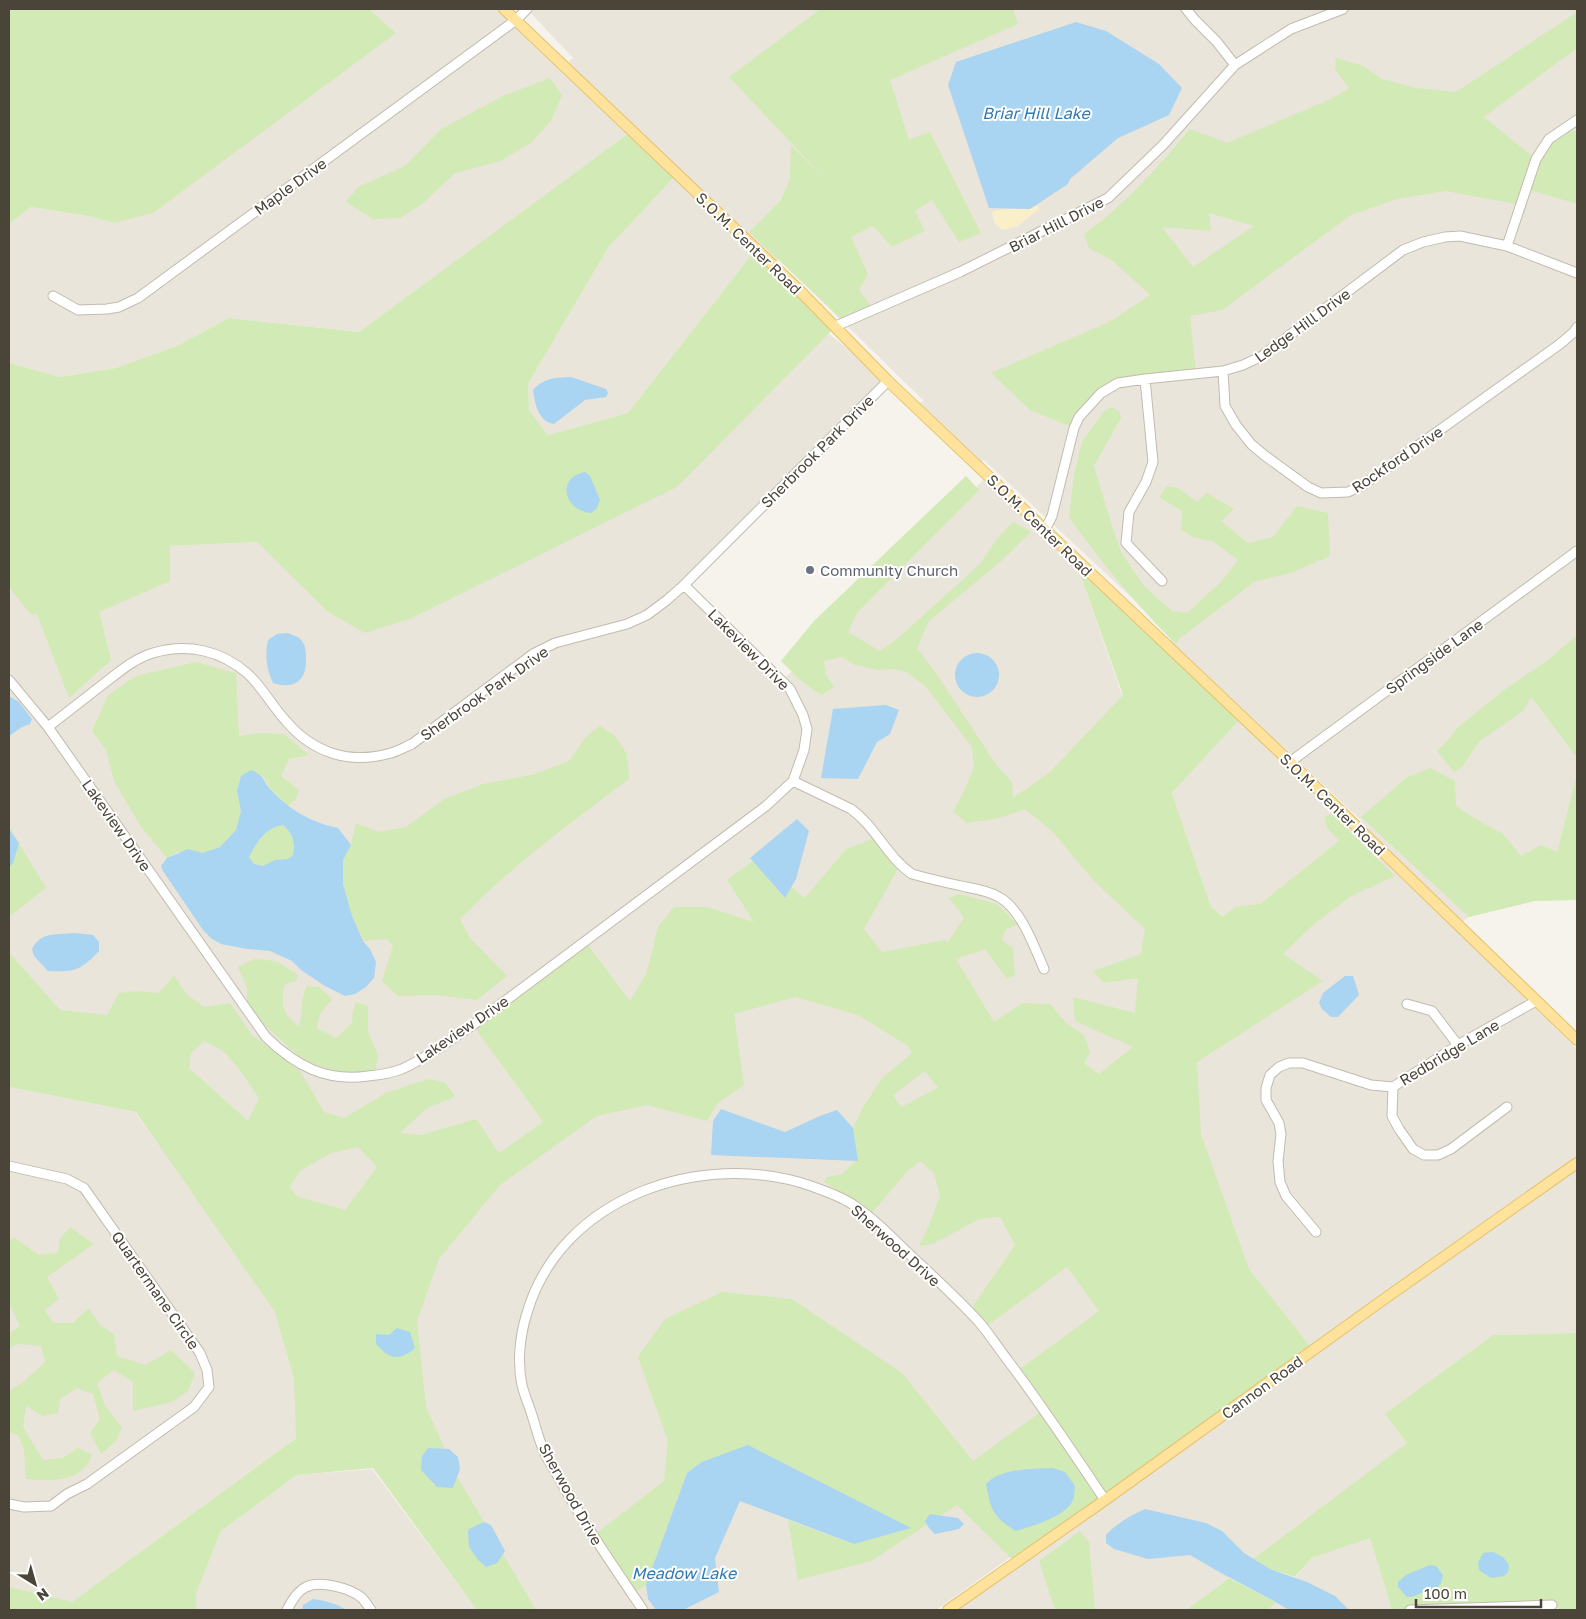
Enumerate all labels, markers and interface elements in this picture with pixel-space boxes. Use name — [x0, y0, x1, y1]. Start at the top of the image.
water label: Briar Hill Lake — [982, 103, 1091, 123]
street label: Maple Drive — [250, 154, 330, 218]
street label: S.O.M. Center Road — [693, 188, 805, 298]
street label: Briar Hill Drive — [1006, 192, 1107, 256]
street label: Ledge Hill Drive — [1251, 284, 1354, 366]
street label: Sherbrook Park Drive — [757, 391, 877, 511]
street label: Rockford Drive — [1348, 422, 1446, 496]
street label: S.O.M. Center Road — [984, 470, 1096, 580]
place label: Community Church — [820, 561, 958, 579]
marker: Community Church — [804, 564, 816, 576]
street label: Lakeview Drive — [705, 605, 794, 694]
street label: Springside Lane — [1382, 614, 1486, 697]
street label: Sherbrook Park Drive — [417, 642, 552, 744]
street label: S.O.M. Center Road — [1277, 749, 1389, 859]
street label: Lakeview Drive — [79, 776, 155, 875]
street label: Lakeview Drive — [412, 991, 512, 1067]
street label: Redbridge Lane — [1396, 1015, 1502, 1089]
street label: Sherwood Drive — [848, 1200, 945, 1290]
street label: Quartermane Circle — [108, 1227, 204, 1353]
street label: Cannon Road — [1218, 1352, 1306, 1422]
street label: Sherwood Drive — [536, 1440, 607, 1548]
north arrow — [10, 1559, 60, 1609]
water label: Meadow Lake — [632, 1563, 738, 1583]
scale bar — [1416, 1576, 1541, 1608]
text: 100 m — [1424, 1584, 1467, 1602]
text: N — [34, 1585, 52, 1605]

